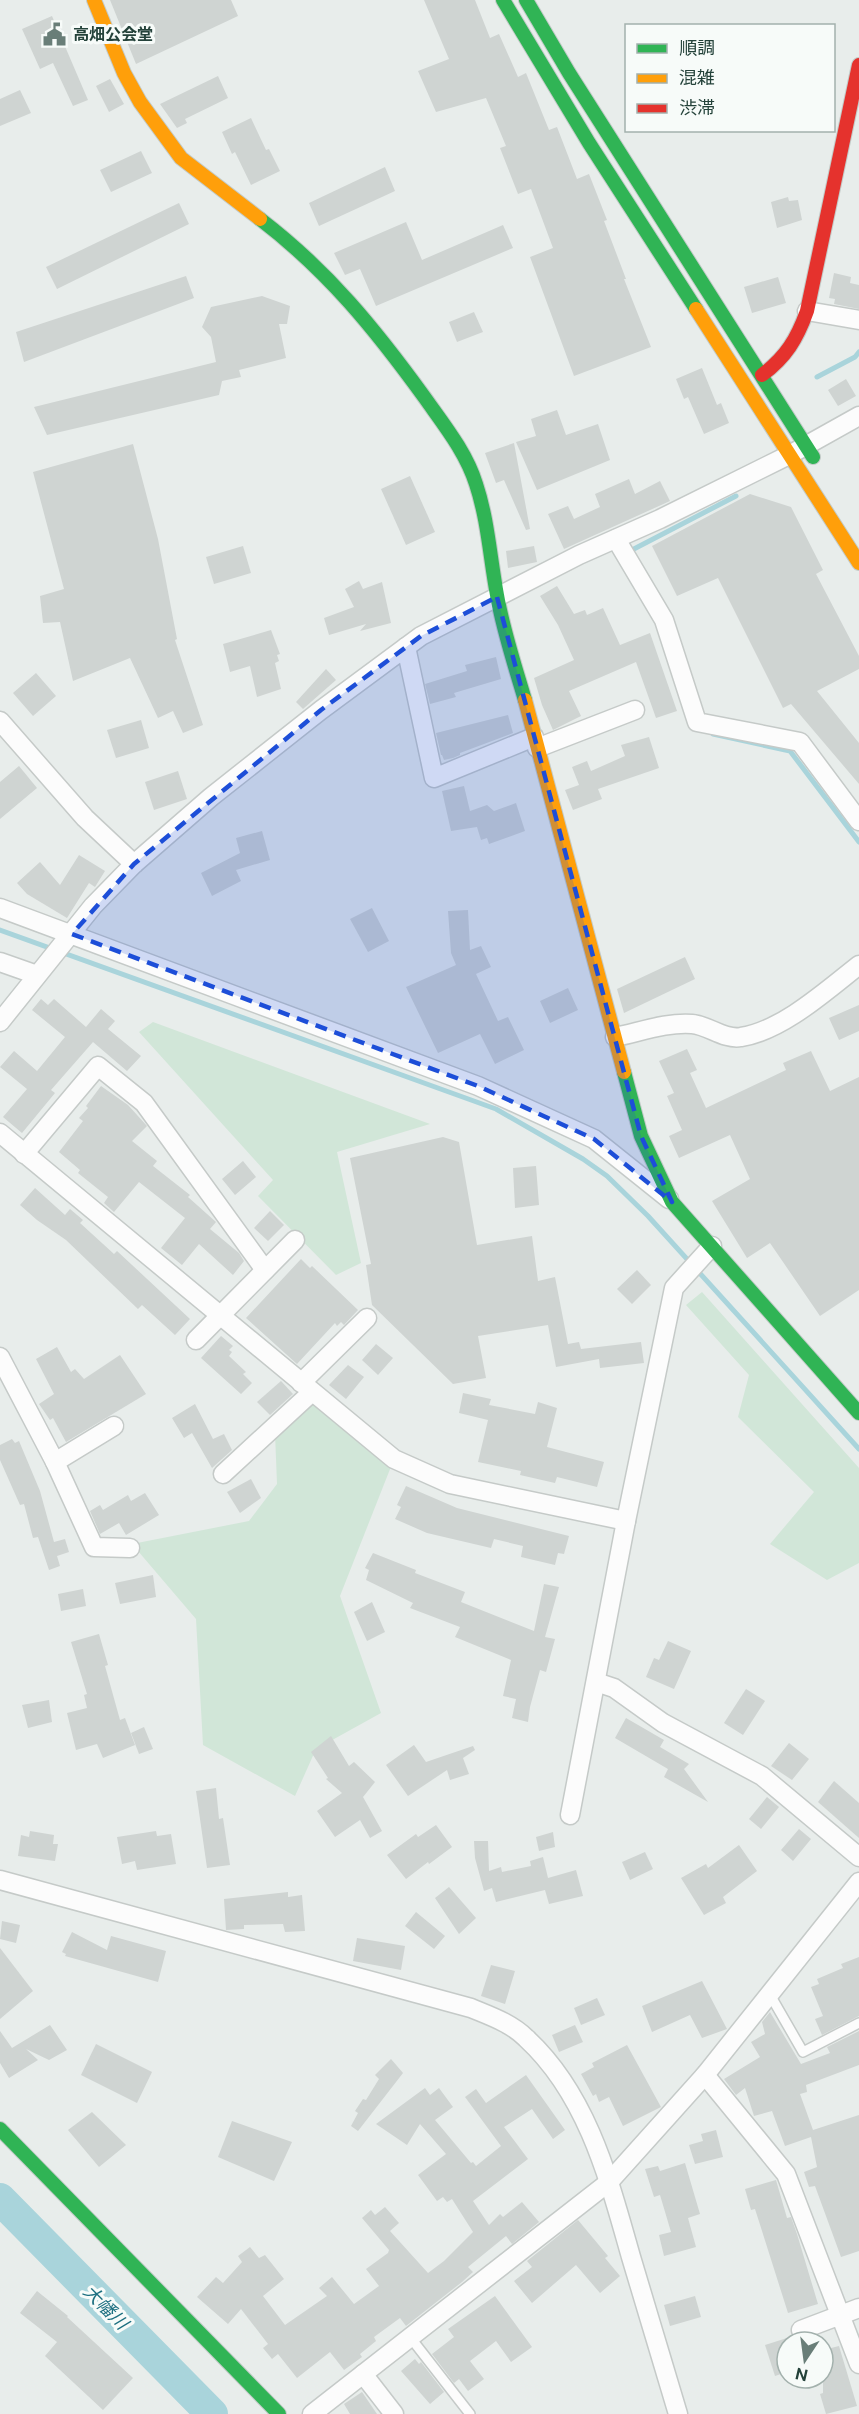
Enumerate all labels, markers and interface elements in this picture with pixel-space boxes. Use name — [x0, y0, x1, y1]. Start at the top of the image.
public building icon: 高畑公会堂 — [42, 21, 68, 47]
legend — [625, 24, 835, 132]
place label: 高畑公会堂 — [73, 25, 153, 44]
text: 順調 — [679, 37, 715, 58]
text: 混雑 — [679, 67, 715, 88]
text: 渋滞 — [679, 97, 715, 118]
water label: 大幡川 — [79, 2280, 134, 2335]
north arrow — [775, 2330, 835, 2390]
text: N — [794, 2363, 810, 2385]

